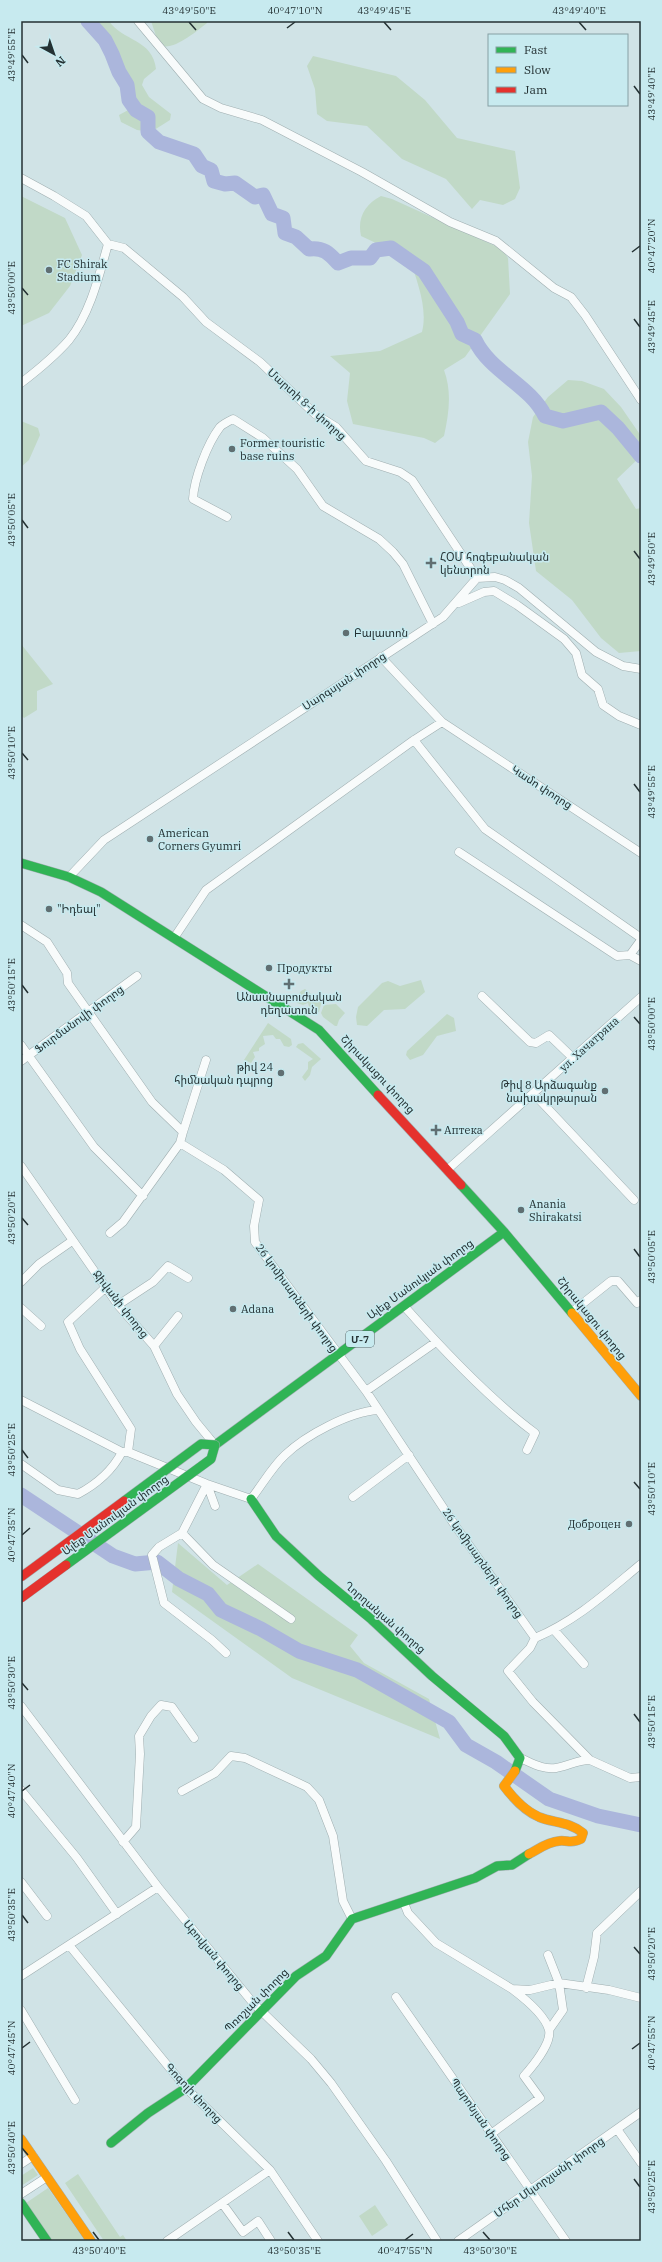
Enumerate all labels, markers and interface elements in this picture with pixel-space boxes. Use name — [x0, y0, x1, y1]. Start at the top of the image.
text: 43°49'50"E — [162, 4, 216, 17]
text: 40°47'10"N — [268, 4, 323, 17]
text: 43°49'45"E — [357, 4, 411, 17]
text: 43°49'40"E — [552, 4, 606, 17]
text: 43°49'55"E — [5, 28, 18, 82]
north arrow — [34, 34, 74, 74]
legend — [488, 34, 628, 106]
text: Fast — [524, 42, 548, 57]
text: N — [52, 54, 68, 70]
text: Slow — [524, 62, 551, 77]
text: 43°49'40"E — [645, 67, 658, 121]
text: Jam — [524, 82, 548, 97]
text: 40°47'20"N — [645, 218, 658, 274]
place label: FC Shirak Stadium — [57, 257, 108, 284]
text: 43°50'00"E — [5, 261, 18, 315]
marker: FC Shirak Stadium — [44, 265, 54, 275]
text: 43°49'45"E — [645, 300, 658, 354]
street label: Մարտի 8-ի փողոց — [265, 365, 349, 443]
place label: Former touristic base ruins — [240, 436, 325, 463]
marker: Former touristic base ruins — [227, 444, 237, 454]
text: 43°50'05"E — [5, 493, 18, 547]
text: 43°49'50"E — [645, 532, 658, 586]
place label: ՀՕՄ հոգեբանական կենտրոն — [440, 550, 549, 577]
marker: ՀՕՄ հոգեբանական կենտրոն — [425, 557, 437, 569]
place label: Բալատոն — [354, 626, 408, 640]
marker: Բալատոն — [341, 628, 351, 638]
street label: Սարգսյան փողոց — [300, 649, 388, 713]
text: 43°50'10"E — [5, 726, 18, 780]
street label: Կամո փողոց — [509, 762, 575, 812]
text: 43°49'55"E — [645, 765, 658, 819]
place label: American Corners Gyumri — [158, 826, 242, 853]
marker: American Corners Gyumri — [145, 834, 155, 844]
place label: "Իդեալ" — [57, 902, 101, 916]
marker: "Իդեալ" — [44, 904, 54, 914]
text: 43°50'15"E — [5, 958, 18, 1012]
place label: Продукты — [277, 961, 332, 975]
marker: Продукты — [264, 963, 274, 973]
marker: Անասնաբուժական դեղատուն — [284, 979, 294, 989]
street label: Ֆուրմանովի փողոց — [32, 982, 126, 1056]
place label: Անասնաբուժական դեղատուն — [236, 990, 342, 1017]
text: 43°50'00"E — [645, 997, 658, 1051]
street label: ул. Хачатряна — [556, 1014, 622, 1074]
street label: Շիրակացու փողոց — [338, 1032, 418, 1116]
place label: թիվ 24 հիմնական դպրոց — [174, 1060, 273, 1087]
marker: թիվ 24 հիմնական դպրոց — [276, 1068, 286, 1078]
place label: Թիվ 8 Արձագանք նախակրթարան — [501, 1078, 597, 1105]
marker: Թիվ 8 Արձագանք նախակրթարան — [600, 1086, 610, 1096]
place label: Аптека — [444, 1123, 483, 1137]
marker: Аптека — [431, 1125, 441, 1135]
text: 43°50'20"E — [5, 1191, 18, 1245]
place label: Anania Shirakatsi — [529, 1197, 582, 1224]
marker: Anania Shirakatsi — [516, 1205, 526, 1215]
text: 43°50'05"E — [645, 1230, 658, 1284]
street label: Ալեք Մանուկյան փողոց — [364, 1236, 476, 1322]
street label: 26 կոմիսարների փողոց — [253, 1241, 341, 1355]
street label: Ջիվանի փողոց — [90, 1267, 152, 1341]
street label: Շիրակացու փողոց — [554, 1274, 630, 1362]
place label: Adana — [241, 1302, 274, 1316]
marker: Adana — [228, 1304, 238, 1314]
road number: Մ-7 — [346, 1331, 374, 1347]
text: 43°50'25"E — [5, 1423, 18, 1477]
text: 43°50'10"E — [645, 1462, 658, 1516]
street label: Ալեք Մանուկյան փողոց — [59, 1472, 171, 1558]
street label: 26 կոմիսարների փողոց — [440, 1505, 526, 1621]
text: 40°47'35"N — [5, 1507, 18, 1563]
place label: Доброцен — [568, 1517, 621, 1531]
marker: Доброцен — [624, 1519, 634, 1529]
street label: Ղորղանյան փողոց — [341, 1578, 429, 1656]
text: 43°50'30"E — [5, 1656, 18, 1710]
text: 43°50'15"E — [645, 1695, 658, 1749]
text: 40°47'40"N — [5, 1763, 18, 1819]
text: 43°50'35"E — [5, 1888, 18, 1942]
street label: Աբովյան փողոց — [180, 1917, 248, 1993]
text: 43°50'20"E — [645, 1927, 658, 1981]
street label: Պռոշյան փողոց — [221, 1965, 291, 2035]
text: 40°47'55"N — [645, 2015, 658, 2071]
text: 40°47'45"N — [5, 2020, 18, 2076]
street label: Գոգոլի փողոց — [163, 2060, 225, 2126]
street label: Պարոնյան փողոց — [447, 2075, 515, 2163]
text: 43°50'40"E — [5, 2121, 18, 2175]
street label: Մհեր Մկտրչյանի փողոց — [491, 2134, 607, 2220]
text: 43°50'25"E — [645, 2160, 658, 2214]
text: 43°50'40"E — [72, 2244, 126, 2257]
text: 43°50'35"E — [267, 2244, 321, 2257]
text: 40°47'55"N — [378, 2244, 433, 2257]
text: 43°50'30"E — [463, 2244, 517, 2257]

